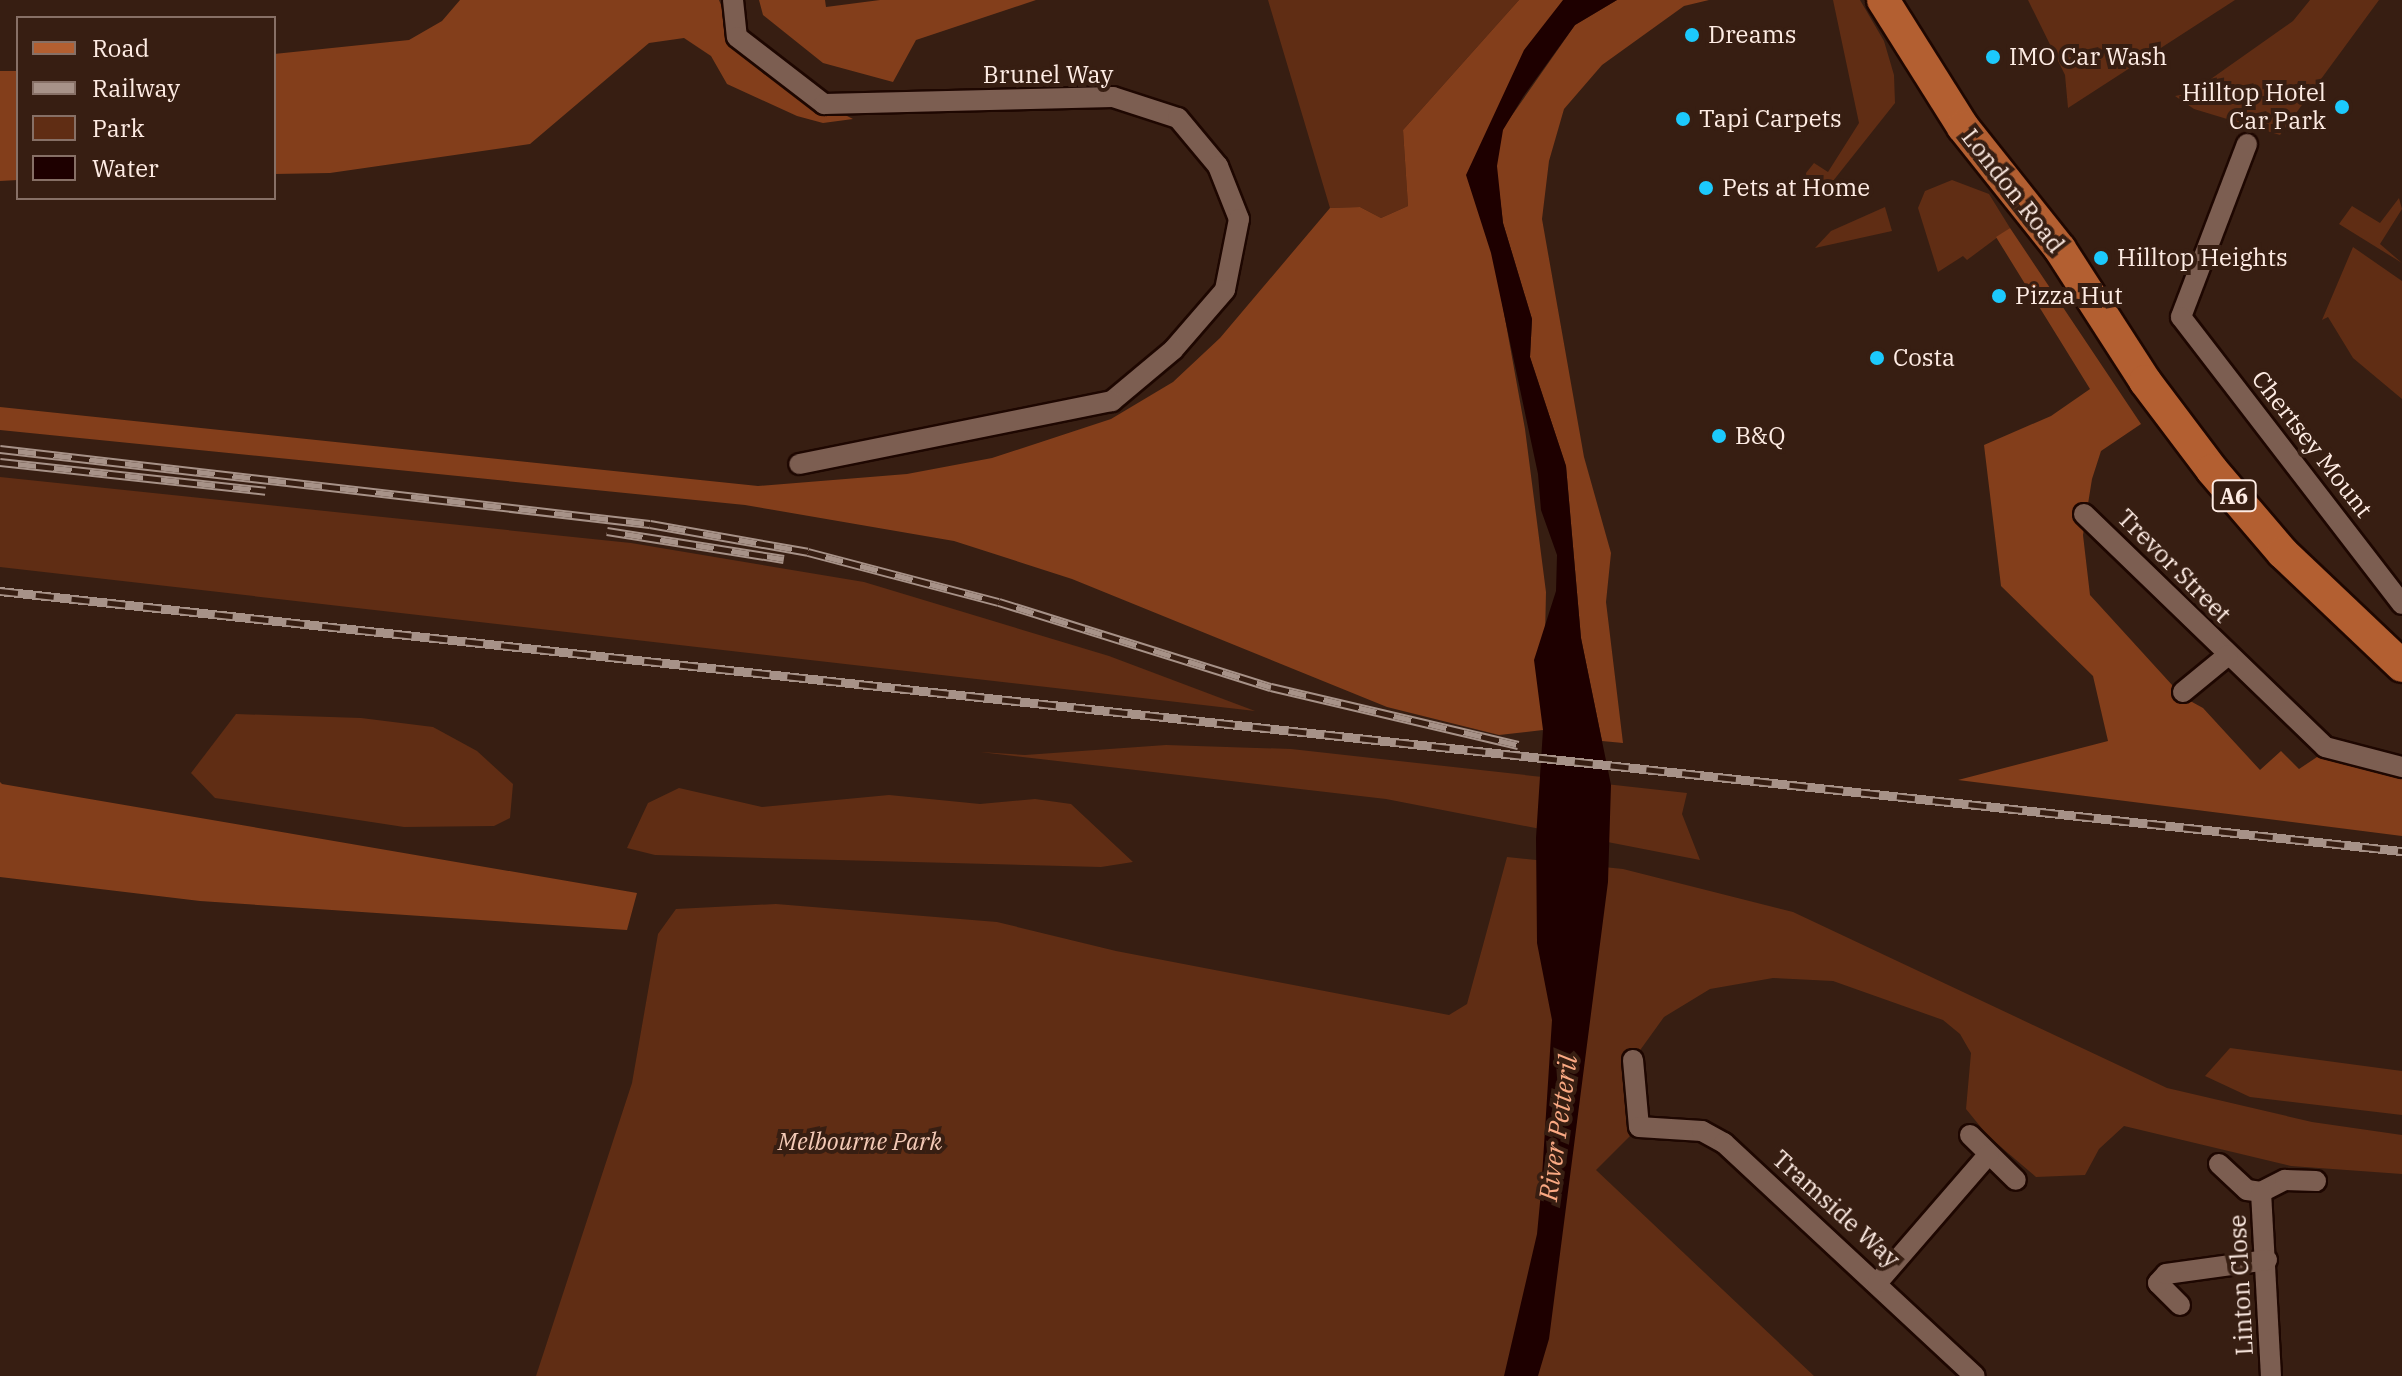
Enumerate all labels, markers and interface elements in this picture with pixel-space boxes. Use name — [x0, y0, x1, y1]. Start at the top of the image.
legend — [16, 16, 276, 200]
place label: Dreams — [1708, 21, 1796, 49]
marker: Dreams — [1683, 26, 1701, 44]
text: Road — [92, 32, 149, 64]
place label: IMO Car Wash — [2009, 43, 2167, 71]
marker: IMO Car Wash — [1984, 48, 2002, 66]
street label: Brunel Way — [983, 61, 1113, 89]
text: Railway — [92, 72, 180, 104]
place label: Hilltop Hotel Car Park — [2182, 79, 2326, 135]
marker: Hilltop Hotel Car Park — [2333, 98, 2351, 116]
place label: Tapi Carpets — [1699, 105, 1842, 133]
marker: Tapi Carpets — [1674, 110, 1692, 128]
text: Park — [92, 112, 144, 144]
street label: London Road — [1956, 123, 2070, 259]
text: Water — [92, 152, 159, 184]
place label: Pets at Home — [1722, 174, 1870, 202]
marker: Pets at Home — [1697, 179, 1715, 197]
place label: Hilltop Heights — [2117, 244, 2288, 272]
marker: Hilltop Heights — [2092, 249, 2110, 267]
place label: Pizza Hut — [2015, 282, 2123, 310]
marker: Pizza Hut — [1990, 287, 2008, 305]
place label: Costa — [1893, 344, 1955, 372]
marker: Costa — [1868, 349, 1886, 367]
street label: Chertsey Mount — [2246, 365, 2378, 523]
place label: B&Q — [1735, 422, 1785, 450]
marker: B&Q — [1710, 427, 1728, 445]
road number: A6 — [2210, 478, 2258, 514]
street label: Trevor Street — [2111, 503, 2237, 629]
water label: River Petteril — [1532, 1053, 1584, 1203]
park label: Melbourne Park — [778, 1128, 942, 1156]
street label: Tramside Way — [1766, 1144, 1906, 1274]
street label: Linton Close — [2223, 1214, 2259, 1356]

